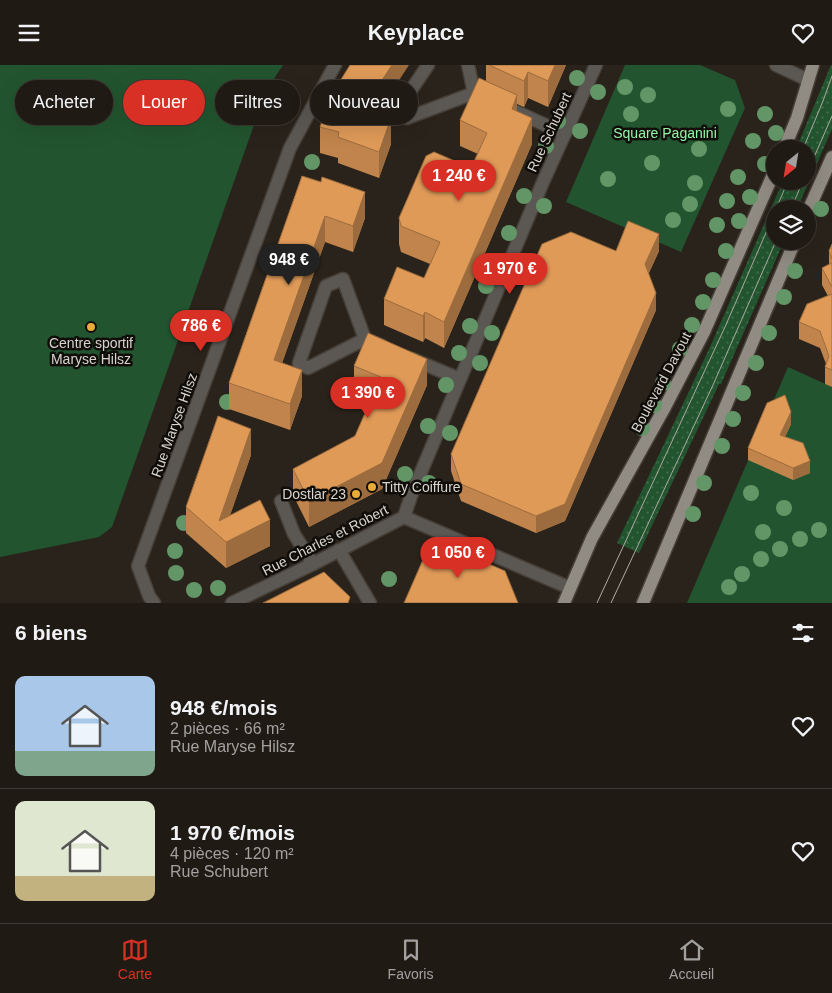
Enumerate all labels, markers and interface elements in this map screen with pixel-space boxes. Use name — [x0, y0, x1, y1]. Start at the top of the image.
icon: menu — [15, 19, 43, 47]
icon: heart — [789, 19, 817, 47]
text: Keyplace — [368, 20, 464, 45]
chip: Acheter — [15, 80, 113, 125]
chip: Louer — [123, 80, 205, 125]
chip: Filtres — [215, 80, 300, 125]
chip: Nouveau — [310, 80, 418, 125]
street label: Rue Schubert — [524, 90, 574, 174]
park label: Square Paganini — [613, 125, 717, 141]
north arrow — [766, 140, 816, 190]
map controls — [766, 140, 816, 250]
pin: 1 240 € — [413, 159, 505, 202]
text: 1 240 € — [432, 167, 486, 184]
button: layers — [766, 200, 816, 250]
pin: 948 € — [254, 243, 324, 286]
text: 948 € — [269, 251, 309, 268]
pin: 1 970 € — [464, 253, 556, 295]
text: 1 970 € — [483, 260, 537, 277]
pin: 786 € — [166, 309, 236, 352]
text: 786 € — [181, 317, 221, 334]
marker: Centre sportif Maryse Hilsz — [85, 321, 97, 333]
street label: Boulevard Davout — [628, 329, 694, 435]
place label: Centre sportif Maryse Hilsz — [49, 335, 133, 367]
street label: Rue Maryse Hilsz — [148, 371, 200, 479]
pin: 1 390 € — [322, 377, 414, 419]
text: 1 390 € — [341, 384, 395, 401]
place label: Titty Coiffure — [382, 479, 461, 495]
marker: Titty Coiffure — [366, 481, 378, 493]
place label: Dostlar 23 — [282, 486, 346, 502]
marker: Dostlar 23 — [350, 488, 362, 500]
street label: Rue Charles et Robert — [259, 501, 391, 579]
pin: 1 050 € — [412, 537, 504, 579]
text: 1 050 € — [431, 544, 485, 561]
icon: filters — [789, 619, 817, 647]
text: 6 biens — [15, 621, 87, 644]
icon: home — [55, 696, 115, 756]
text: 948 €/mois — [170, 696, 277, 719]
icon: heart — [789, 712, 817, 740]
text: 2 pièces · 66 m² — [170, 720, 285, 737]
text: Rue Maryse Hilsz — [170, 738, 295, 755]
icon: home — [55, 821, 115, 881]
text: 1 970 €/mois — [170, 821, 295, 844]
icon: heart — [789, 837, 817, 865]
text: 4 pièces · 120 m² — [170, 845, 294, 862]
text: Rue Schubert — [170, 863, 268, 880]
tab: Carte — [118, 936, 152, 982]
tab: Favoris — [388, 936, 433, 982]
tab: Accueil — [669, 936, 714, 982]

